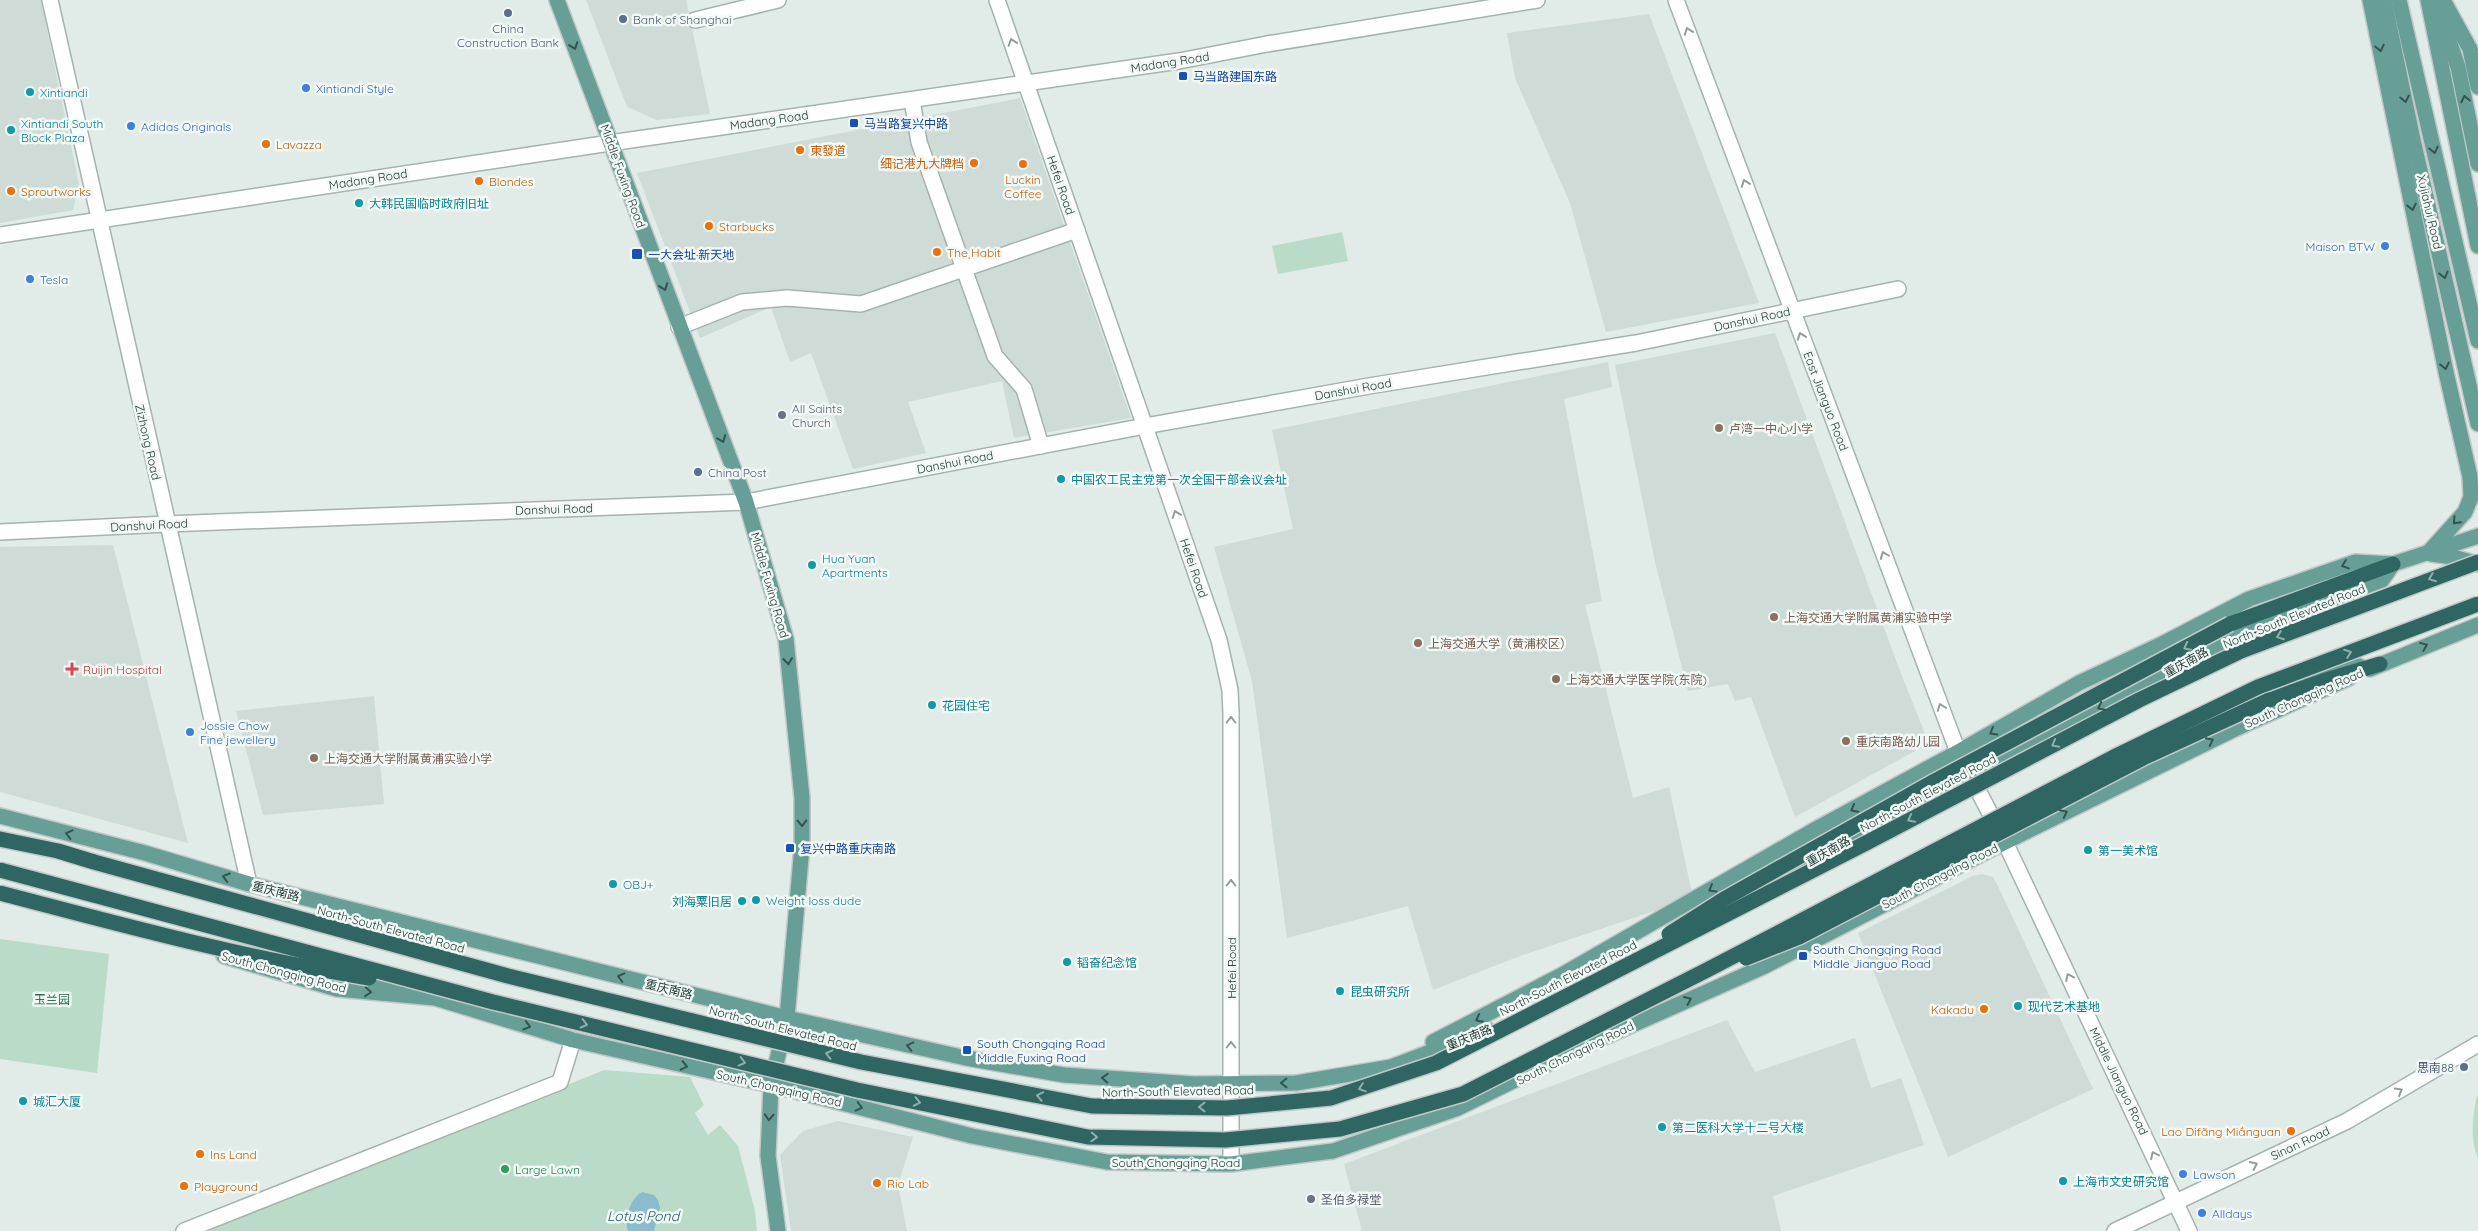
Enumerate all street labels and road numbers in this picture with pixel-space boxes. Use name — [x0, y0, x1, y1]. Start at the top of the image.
street label: Madang Road — [1130, 48, 1210, 76]
street label: Madang Road — [729, 107, 809, 133]
street label: Middle Fuxing Road — [597, 122, 649, 230]
street label: Hefei Road — [1044, 153, 1078, 217]
street label: Madang Road — [328, 165, 408, 193]
street label: Xujiahui Road — [2414, 173, 2446, 251]
street label: Danshui Road — [1712, 304, 1792, 334]
street label: East Jianguo Road — [1800, 349, 1852, 453]
street label: Danshui Road — [1313, 375, 1393, 403]
street label: Zizhong Road — [132, 403, 164, 481]
street label: Danshui Road — [915, 447, 995, 477]
street label: Danshui Road — [515, 500, 593, 518]
street label: Danshui Road — [110, 515, 188, 535]
street label: Middle Fuxing Road — [748, 531, 792, 639]
street label: Hefei Road — [1177, 536, 1211, 600]
street label: North-South Elevated Road — [2221, 581, 2367, 651]
street label: 重庆南路 — [2161, 644, 2211, 680]
street label: South Chongqing Road — [2242, 665, 2366, 731]
street label: North-South Elevated Road — [1857, 751, 1999, 835]
street label: 重庆南路 — [1803, 833, 1853, 869]
street label: South Chongqing Road — [1879, 840, 2001, 912]
street label: 重庆南路 — [251, 878, 301, 904]
street label: North-South Elevated Road — [316, 902, 466, 956]
street label: Hefei Road — [1224, 937, 1239, 999]
street label: North-South Elevated Road — [1497, 937, 1639, 1019]
street label: South Chongqing Road — [220, 948, 348, 996]
street label: 重庆南路 — [644, 976, 694, 1002]
street label: North-South Elevated Road — [707, 1002, 859, 1054]
street label: South Chongqing Road — [1514, 1018, 1636, 1088]
street label: 重庆南路 — [1444, 1021, 1494, 1053]
street label: Middle Jianguo Road — [2086, 1025, 2152, 1137]
street label: South Chongqing Road — [715, 1066, 843, 1110]
street label: North-South Elevated Road — [1102, 1082, 1254, 1100]
street label: Sinan Road — [2268, 1123, 2332, 1163]
street label: South Chongqing Road — [1112, 1155, 1240, 1170]

